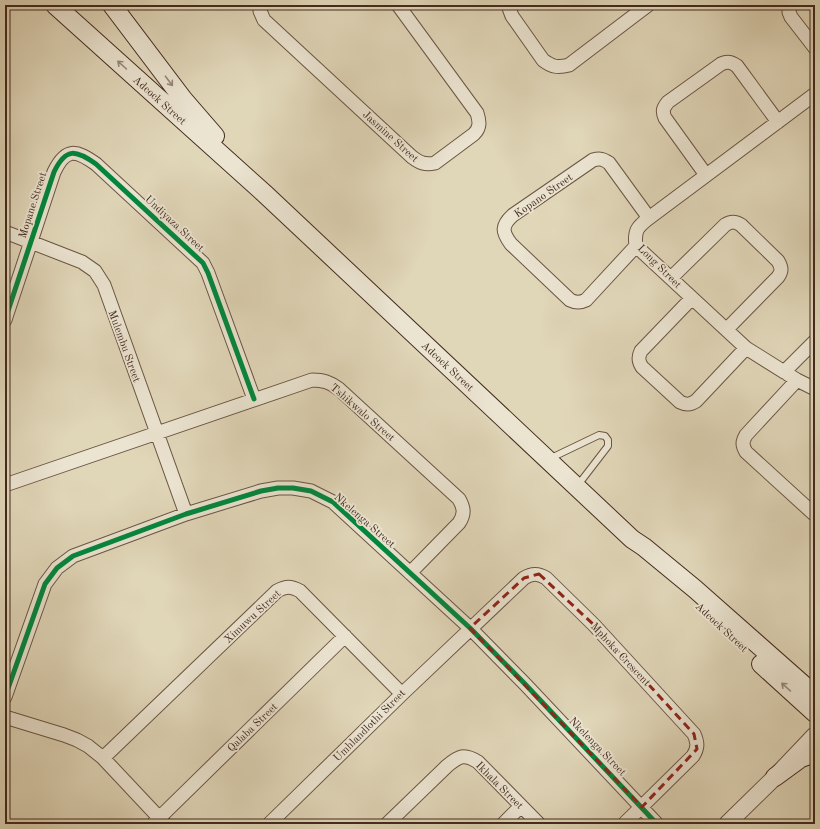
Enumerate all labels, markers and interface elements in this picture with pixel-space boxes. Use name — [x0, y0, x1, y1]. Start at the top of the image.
one-way arrow — [117, 61, 127, 70]
street label: Adcock Street — [130, 75, 188, 128]
one-way arrow — [165, 75, 173, 86]
street label: Jasmine Street — [360, 109, 420, 165]
street label: Mopane Street — [18, 171, 49, 240]
street label: Kopano Street — [513, 172, 575, 220]
street label: Undiyaza Street — [142, 194, 206, 254]
street label: Long Street — [635, 243, 683, 291]
street label: Mulembu Street — [105, 309, 142, 384]
street label: Adcock Street — [419, 340, 475, 394]
street label: Tshikwalo Street — [328, 382, 397, 444]
street label: Nkelenga Street — [331, 492, 397, 551]
street label: Ximuwu Street — [223, 588, 283, 646]
street label: Adcock Street — [693, 601, 749, 655]
street label: Mphoka Crescent — [588, 621, 652, 689]
one-way arrow — [781, 682, 791, 691]
street label: Umhlandlothi Street — [332, 688, 408, 764]
street label: Qalaba Street — [226, 702, 280, 755]
street label: Nkelenga Street — [566, 716, 628, 779]
street label: Ikhala Street — [473, 760, 525, 812]

